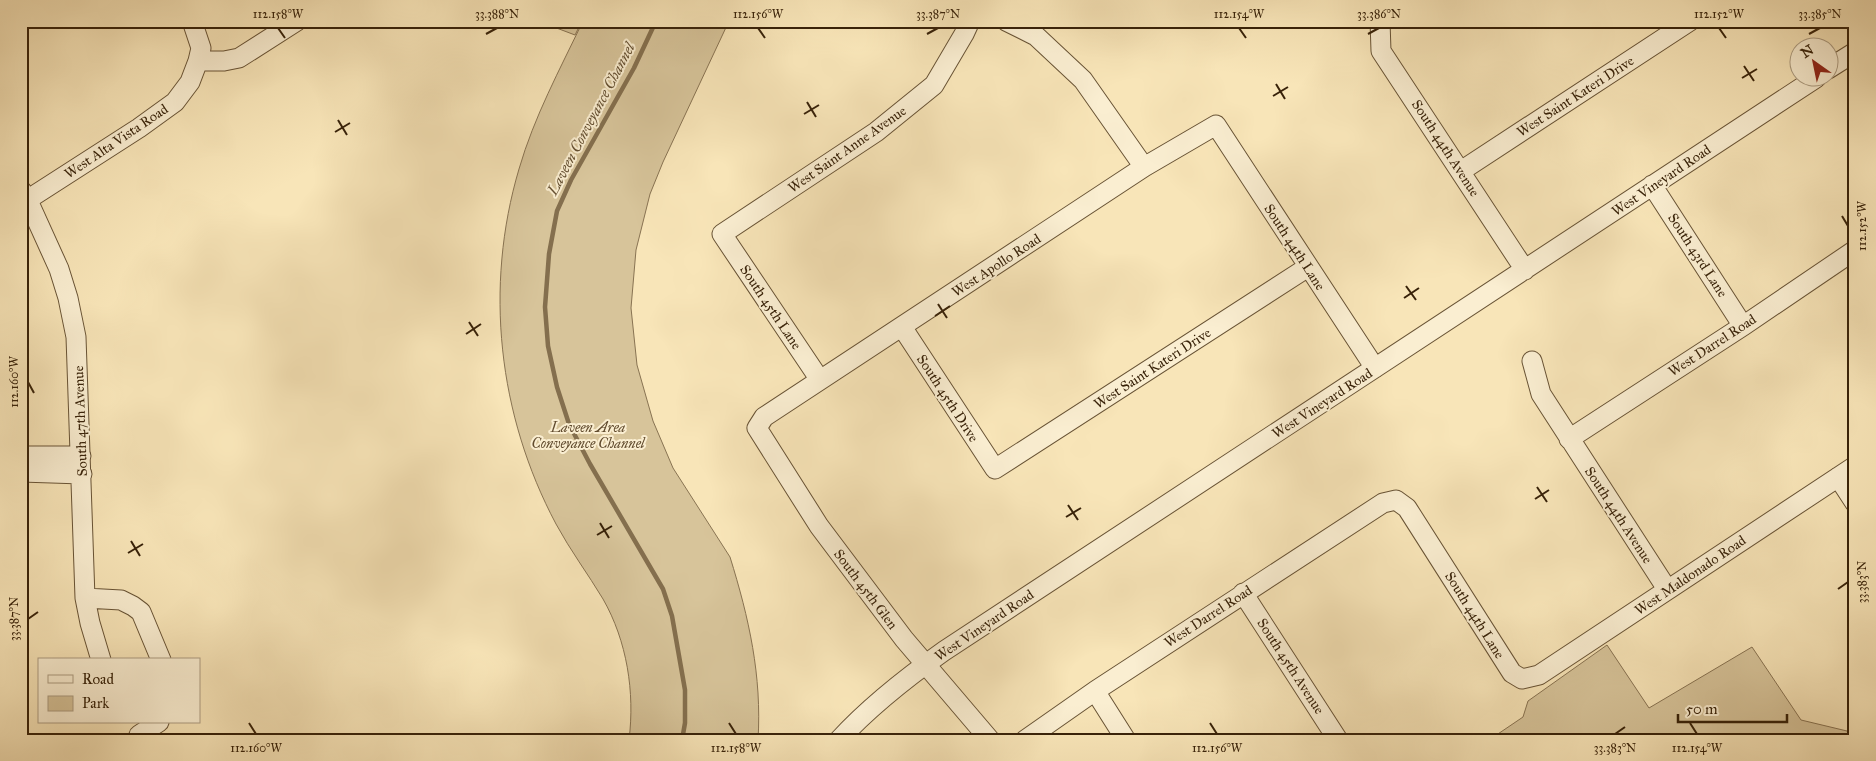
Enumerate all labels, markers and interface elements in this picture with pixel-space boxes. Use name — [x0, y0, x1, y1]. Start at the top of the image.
text: 112.158°W — [253, 7, 304, 21]
text: 33.388°N — [475, 7, 519, 21]
text: 112.156°W — [733, 7, 784, 21]
text: 33.387°N — [916, 7, 960, 21]
text: 112.154°W — [1214, 7, 1265, 21]
text: 33.386°N — [1357, 7, 1401, 21]
text: 112.152°W — [1694, 7, 1745, 21]
text: 33.385°N — [1798, 7, 1842, 21]
water label: Laveen Conveyance Channel — [543, 38, 640, 199]
north arrow — [1788, 38, 1838, 88]
text: N — [1798, 41, 1817, 62]
street label: West Saint Kateri Drive — [1514, 52, 1637, 141]
street label: South 44th Avenue — [1408, 97, 1483, 200]
street label: West Alta Vista Road — [61, 101, 171, 182]
street label: West Saint Anne Avenue — [785, 102, 910, 197]
street label: West Vineyard Road — [1608, 141, 1714, 220]
text: 112.152°W — [1855, 200, 1869, 251]
street label: South 44th Lane — [1260, 201, 1329, 294]
street label: South 43rd Lane — [1664, 210, 1731, 301]
street label: West Apollo Road — [949, 230, 1044, 301]
street label: South 45th Lane — [736, 262, 805, 353]
street label: West Darrel Road — [1665, 311, 1759, 380]
street label: West Saint Kateri Drive — [1091, 324, 1214, 413]
street label: South 45th Drive — [913, 351, 982, 445]
text: 112.160°W — [7, 356, 21, 408]
street label: South 47th Avenue — [70, 365, 91, 477]
street label: West Vineyard Road — [1269, 365, 1376, 442]
park label: Laveen Area Conveyance Channel — [531, 419, 646, 452]
street label: South 44th Avenue — [1581, 464, 1656, 567]
street label: West Maldonado Road — [1631, 532, 1749, 619]
street label: South 45th Glen — [830, 546, 901, 633]
text: 33.383°N — [1855, 561, 1869, 603]
street label: South 44th Lane — [1441, 569, 1508, 662]
street label: West Darrel Road — [1161, 582, 1255, 651]
street label: West Vineyard Road — [931, 586, 1037, 665]
text: 33.387°N — [7, 597, 21, 641]
street label: South 45th Avenue — [1253, 615, 1328, 717]
legend — [38, 658, 200, 724]
text: Road — [82, 670, 114, 688]
scale bar — [1678, 691, 1787, 723]
text: Park — [82, 694, 109, 712]
text: 50 m — [1686, 700, 1718, 718]
text: 112.160°W — [230, 741, 282, 755]
text: 112.158°W — [711, 741, 762, 755]
text: 112.156°W — [1192, 741, 1243, 755]
text: 33.383°N — [1594, 741, 1636, 755]
text: 112.154°W — [1672, 741, 1723, 755]

